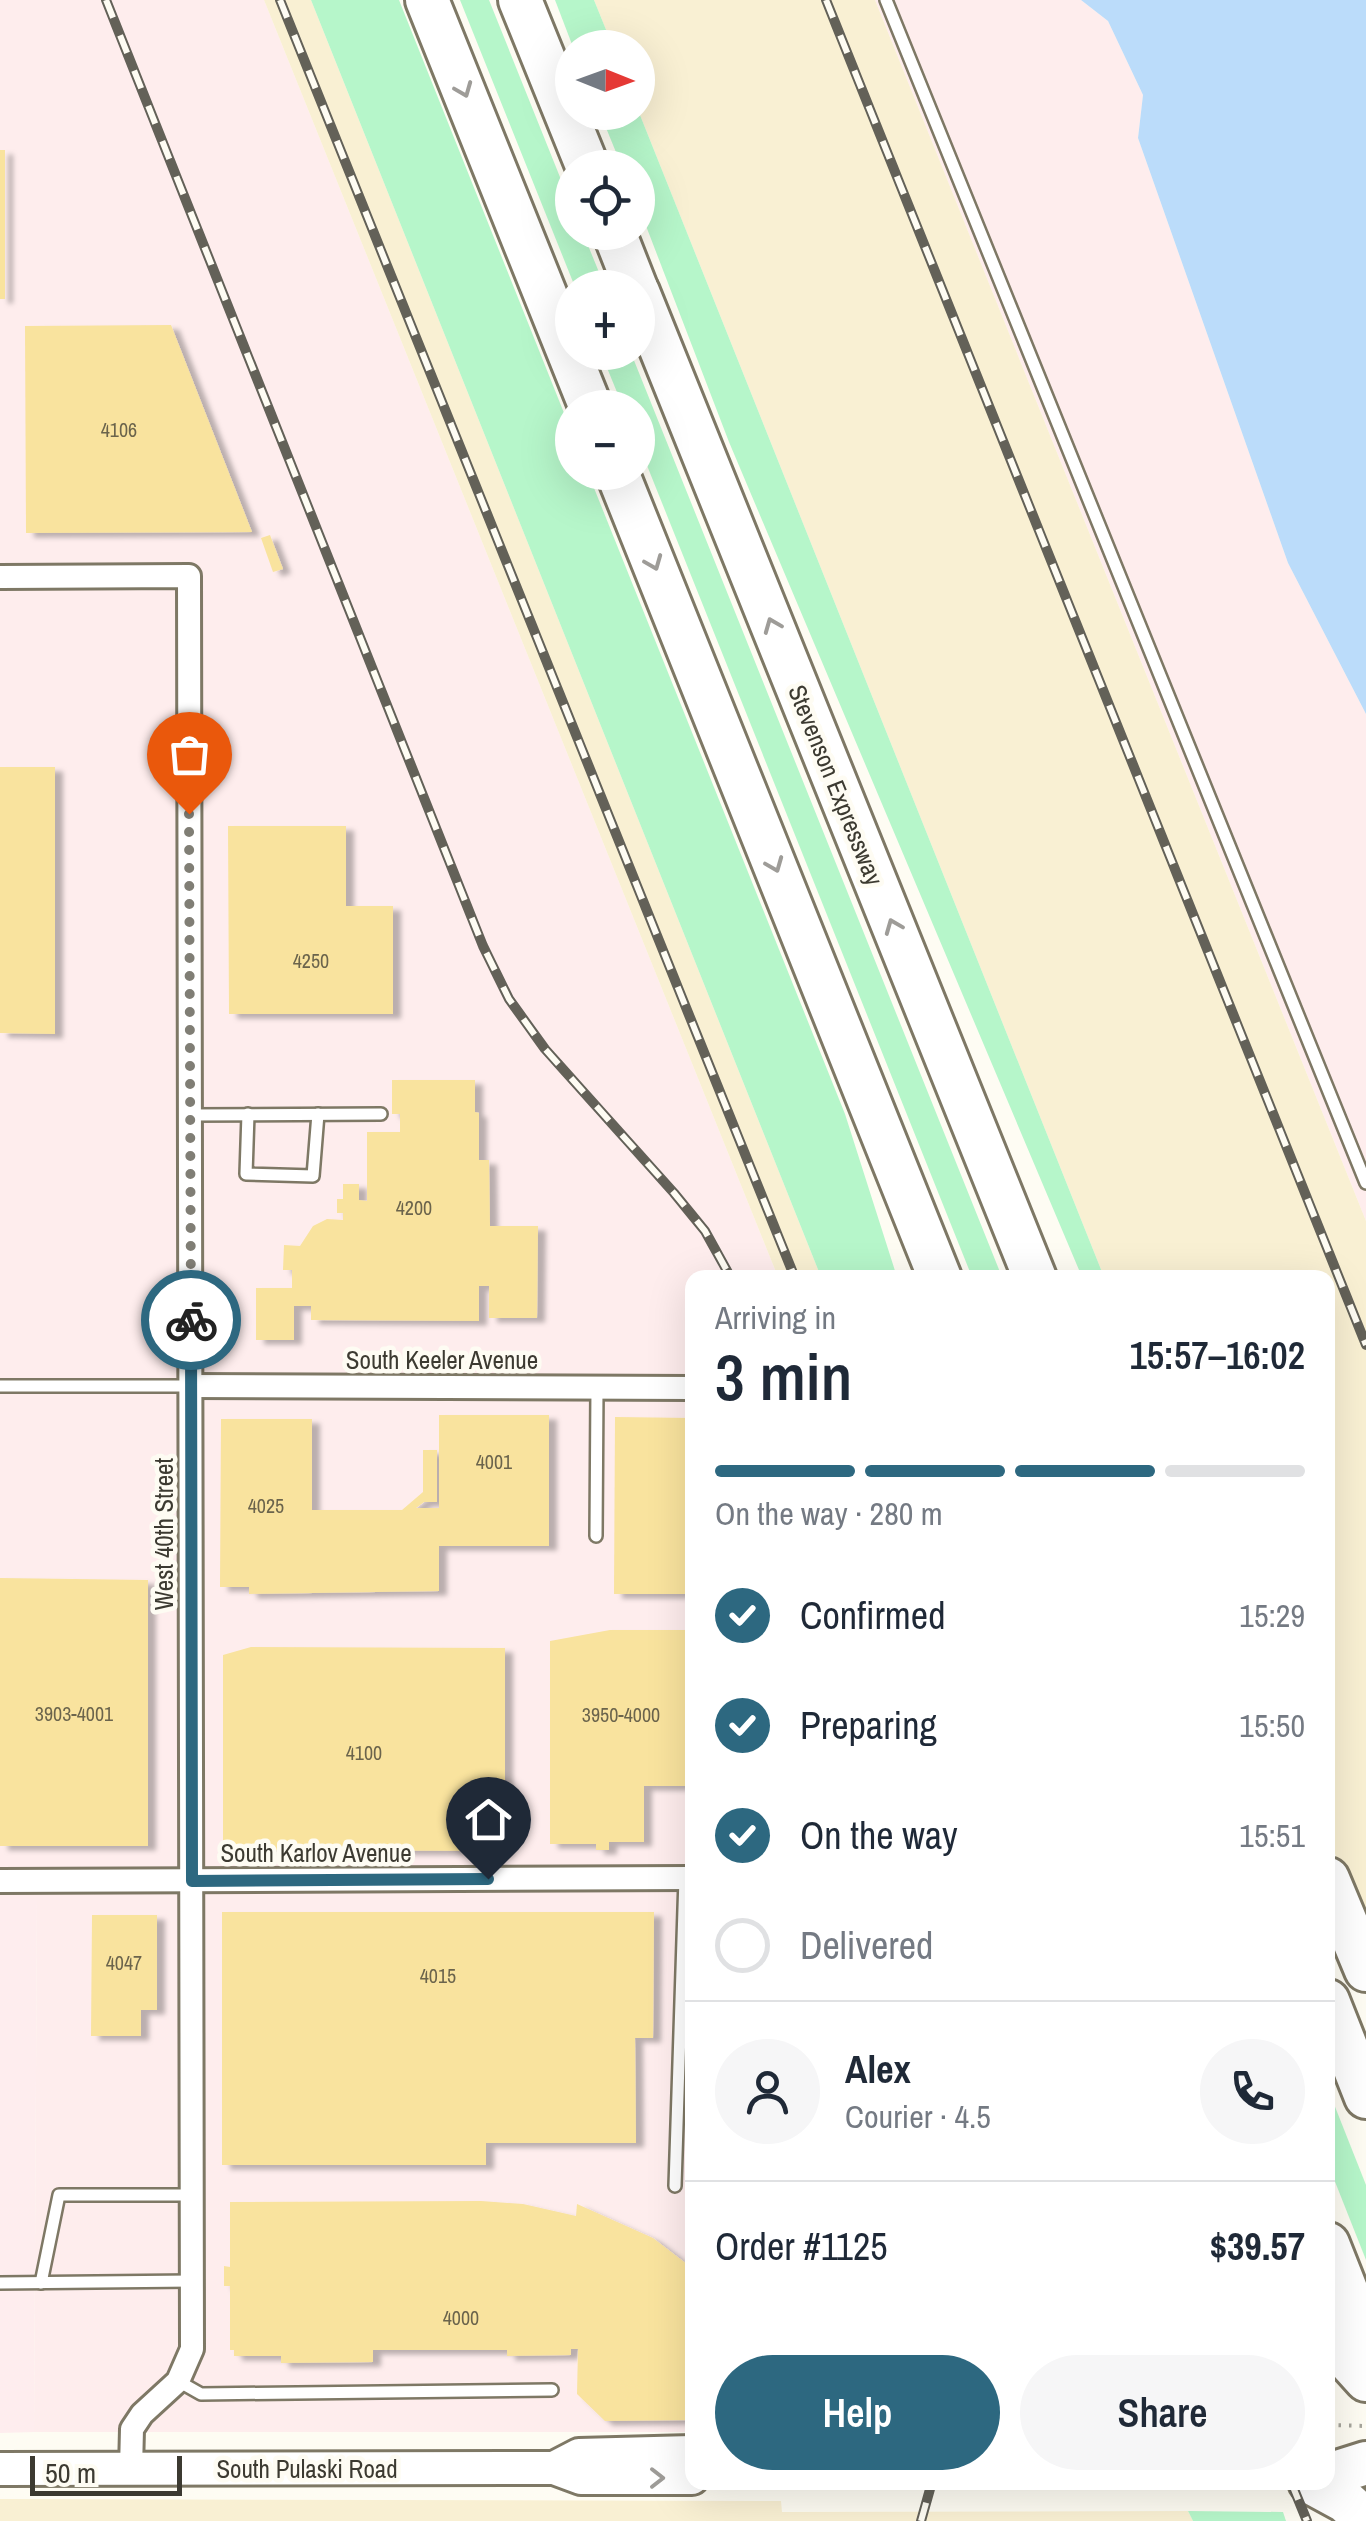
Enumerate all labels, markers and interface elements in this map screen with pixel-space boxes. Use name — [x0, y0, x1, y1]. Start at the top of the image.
north arrow — [555, 30, 655, 130]
map controls — [555, 30, 655, 490]
one-way arrow — [452, 81, 472, 98]
button: locate — [555, 150, 655, 250]
button: + — [555, 270, 655, 370]
button: − — [555, 390, 655, 490]
house number: 4106 — [101, 416, 137, 443]
one-way arrow — [642, 553, 662, 571]
one-way arrow — [763, 617, 783, 635]
street label: Stevenson Expressway — [780, 680, 892, 891]
pin — [147, 712, 232, 815]
icon: bag — [162, 727, 217, 782]
one-way arrow — [763, 855, 783, 872]
one-way arrow — [885, 919, 905, 936]
house number: 4250 — [293, 947, 329, 974]
house number: 4200 — [396, 1194, 432, 1221]
courier — [141, 1270, 241, 1370]
icon: bike — [164, 1293, 219, 1348]
text: Arriving in — [715, 1296, 836, 1339]
text: 15:57–16:02 — [1129, 1330, 1305, 1381]
text: 3 min — [715, 1333, 852, 1420]
street label: South Keeler Avenue — [346, 1343, 538, 1377]
house number: 4001 — [476, 1448, 512, 1475]
street label: West 40th Street — [147, 1458, 181, 1610]
house number: 4025 — [248, 1492, 284, 1519]
text: On the way · 280 m — [715, 1492, 943, 1535]
icon: check — [715, 1588, 770, 1643]
text: Confirmed — [800, 1590, 945, 1641]
text: 15:29 — [1239, 1594, 1305, 1637]
icon: check — [715, 1698, 770, 1753]
house number: 3903-4001 — [35, 1700, 113, 1727]
text: Preparing — [800, 1700, 937, 1751]
house number: 3950-4000 — [582, 1701, 660, 1728]
text: 15:50 — [1239, 1704, 1305, 1747]
house number: 4100 — [346, 1739, 382, 1766]
pin — [446, 1777, 531, 1880]
icon: home — [461, 1792, 516, 1847]
icon: check — [715, 1808, 770, 1863]
text: On the way — [800, 1810, 958, 1861]
text: 15:51 — [1239, 1814, 1305, 1857]
street label: South Karlov Avenue — [220, 1836, 412, 1870]
text: Delivered — [800, 1920, 933, 1971]
house number: 4047 — [106, 1949, 142, 1976]
house number: 4015 — [420, 1962, 456, 1989]
button: person — [715, 2039, 820, 2144]
button: phone — [1200, 2039, 1305, 2144]
text: Alex — [845, 2044, 911, 2095]
text: Courier · 4.5 — [845, 2095, 991, 2138]
text: Order #1125 — [715, 2221, 888, 2272]
text: $39.57 — [1210, 2221, 1305, 2272]
house number: 4000 — [443, 2304, 479, 2331]
button: Help — [715, 2355, 1000, 2470]
button: Share — [1020, 2355, 1305, 2470]
scale bar — [30, 2451, 182, 2496]
street label: South Pulaski Road — [216, 2452, 398, 2486]
text: 50 m — [45, 2454, 96, 2492]
one-way arrow — [650, 2467, 666, 2489]

